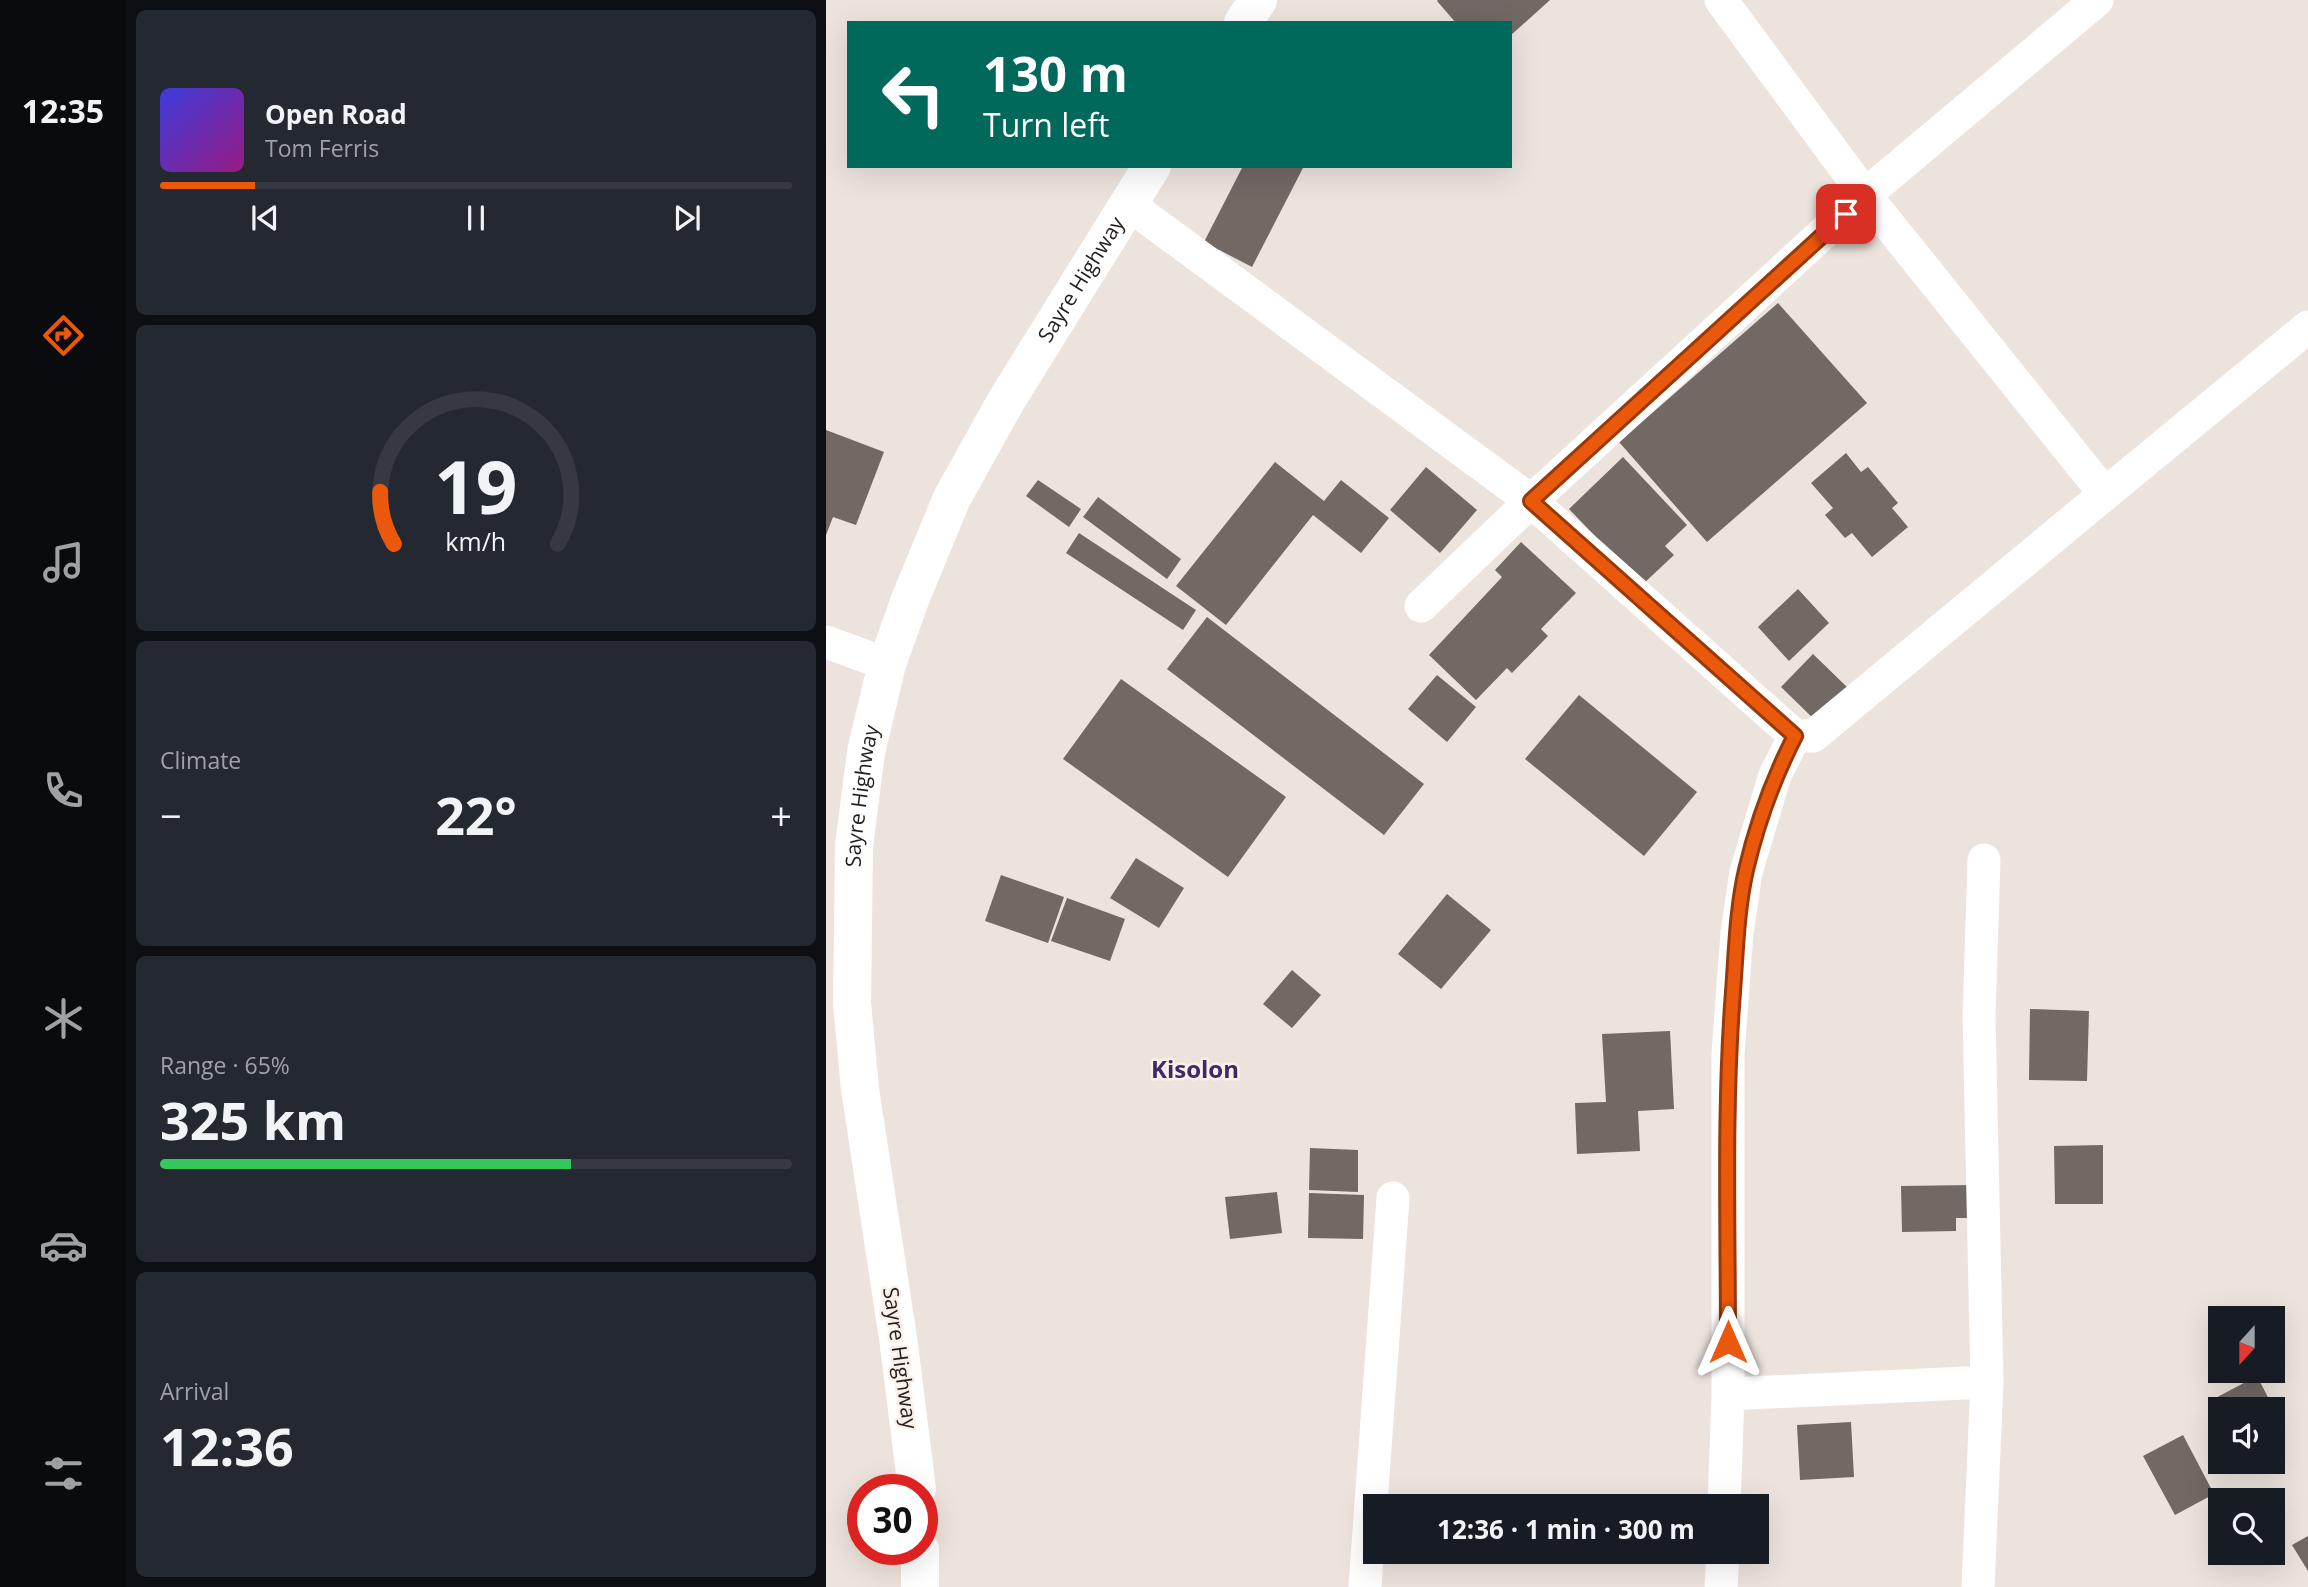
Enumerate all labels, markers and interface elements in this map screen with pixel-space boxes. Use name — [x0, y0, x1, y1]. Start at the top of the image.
text: 130 m — [983, 40, 1128, 106]
icon: left — [868, 49, 959, 140]
text: 12:35 — [22, 89, 104, 132]
text: Open Road — [265, 96, 407, 132]
text: Turn left — [983, 103, 1109, 146]
text: Tom Ferris — [265, 132, 379, 164]
pin — [1816, 184, 1876, 244]
icon: arrive — [1827, 195, 1865, 233]
icon: previous — [246, 199, 284, 237]
icon: pause — [457, 199, 495, 237]
icon: next — [668, 199, 706, 237]
street label: Sayre Highway — [1031, 210, 1131, 347]
icon: directions — [39, 311, 88, 360]
text: 19 — [434, 437, 518, 536]
text: km/h — [446, 524, 506, 558]
icon: music — [39, 538, 88, 587]
street label: Sayre Highway — [839, 721, 885, 867]
text: Climate — [160, 744, 241, 776]
icon: phone — [39, 766, 88, 815]
text: 22° — [435, 779, 517, 850]
text: − — [160, 789, 182, 841]
text: + — [770, 789, 792, 841]
icon: climate — [39, 994, 88, 1043]
text: Range · 65% — [160, 1049, 290, 1081]
district label: Kisolon — [1151, 1052, 1239, 1085]
text: 325 km — [160, 1084, 346, 1155]
icon: car — [39, 1221, 88, 1270]
street label: Sayre Highway — [877, 1285, 925, 1431]
position arrow — [1691, 1305, 1765, 1379]
north arrow — [2208, 1306, 2286, 1382]
map controls — [2208, 1306, 2285, 1565]
text: Arrival — [160, 1375, 229, 1407]
button: sound — [2208, 1397, 2285, 1474]
text: 12:36 — [160, 1410, 294, 1481]
icon: filters — [39, 1449, 88, 1498]
speed limit sign: 30 — [847, 1474, 938, 1565]
button: search — [2208, 1488, 2285, 1565]
text: 12:36 · 1 min · 300 m — [1437, 1511, 1695, 1547]

